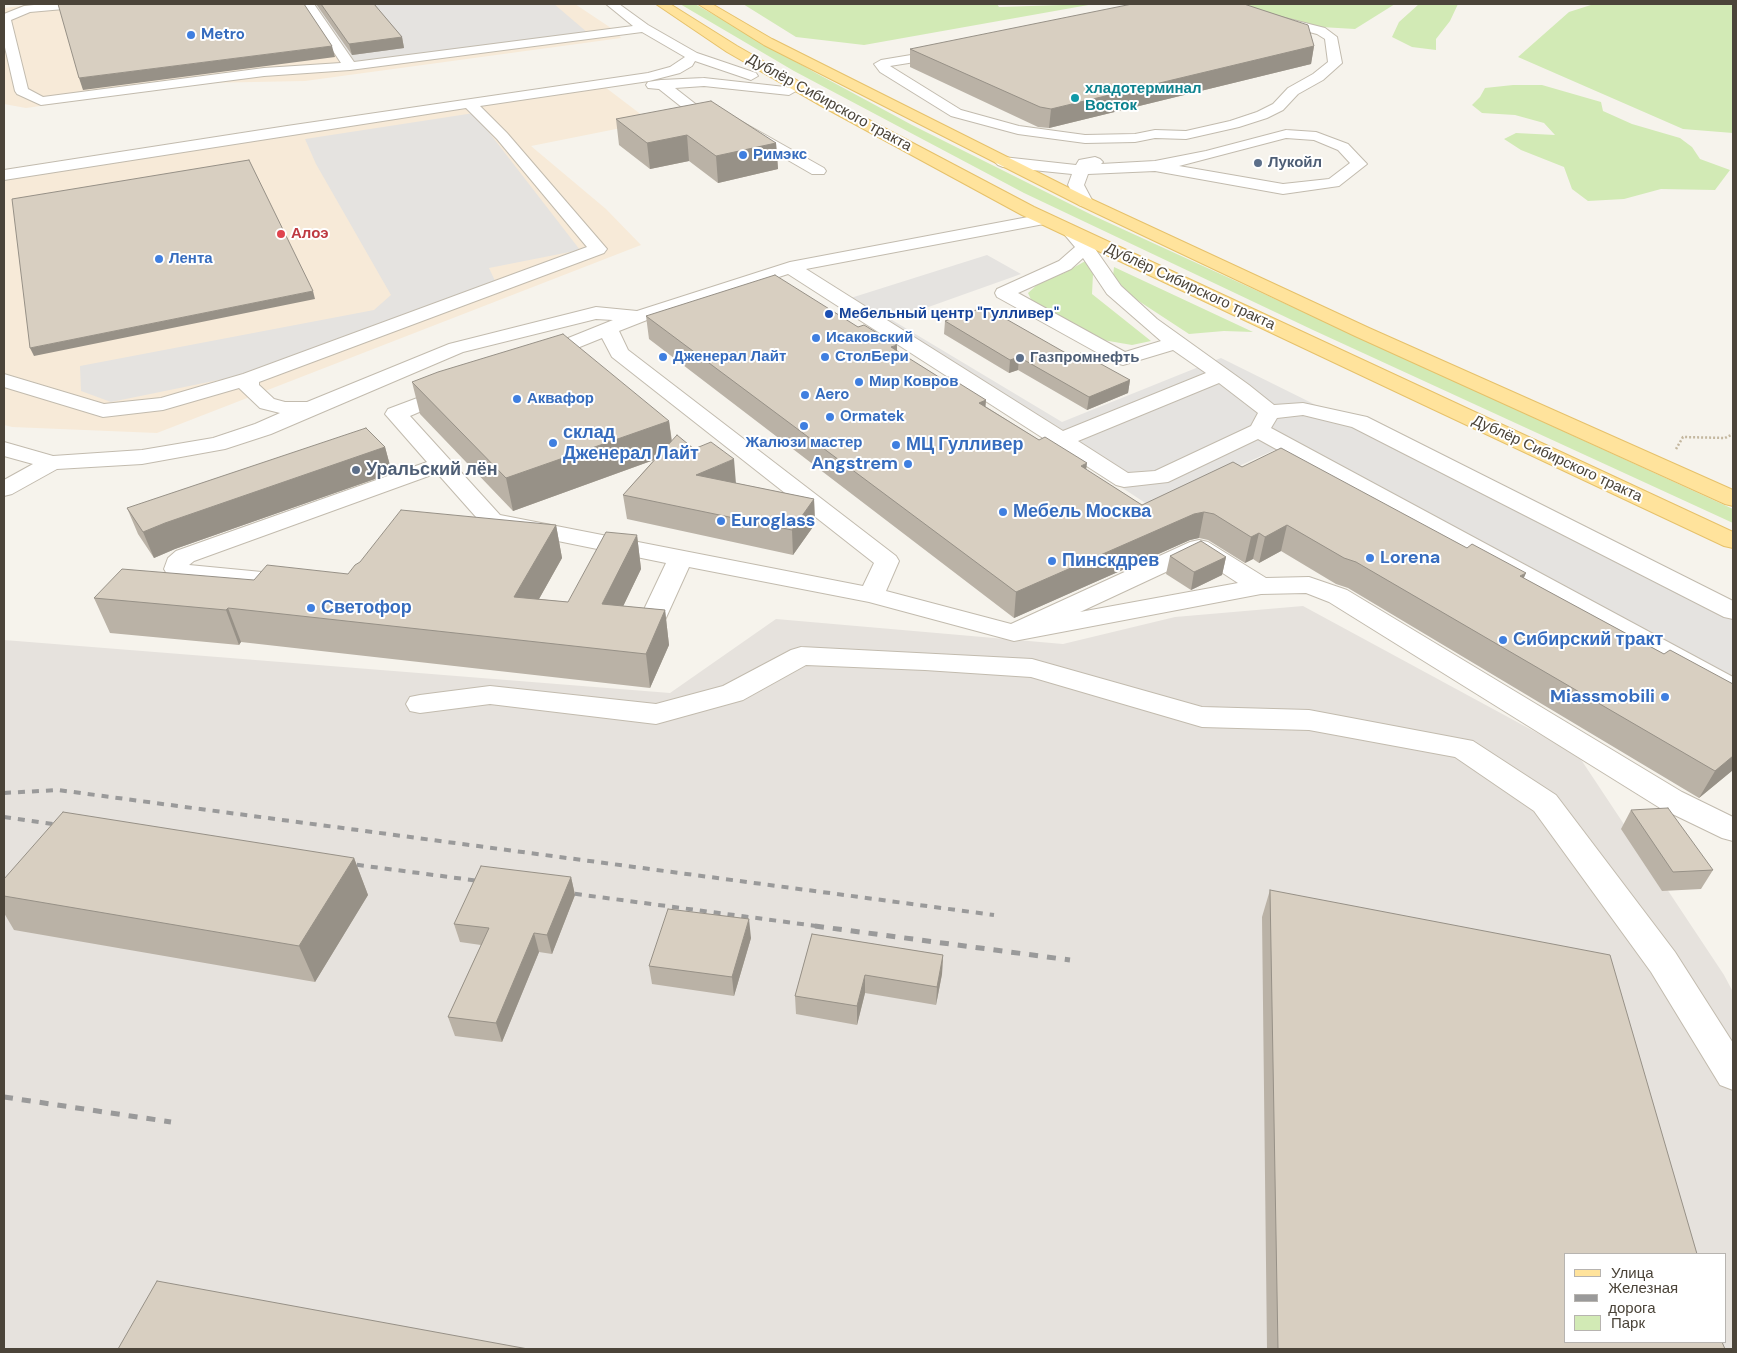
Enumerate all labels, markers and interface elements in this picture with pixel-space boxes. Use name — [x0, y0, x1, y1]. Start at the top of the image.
place label: Metro — [201, 26, 245, 44]
marker: Metro — [185, 29, 197, 41]
street label: Дублёр Сибирского тракта — [744, 50, 914, 156]
place label: хладотерминал Восток — [1085, 80, 1201, 115]
marker: хладотерминал Восток — [1069, 92, 1081, 104]
place label: Римэкс — [753, 146, 807, 164]
marker: Римэкс — [737, 149, 749, 161]
place label: Лукойл — [1268, 154, 1322, 172]
marker: Лукойл — [1252, 157, 1264, 169]
place label: Алоэ — [291, 225, 328, 243]
marker: Алоэ — [275, 228, 287, 240]
street label: Дублёр Сибирского тракта — [1102, 240, 1278, 334]
place label: Лента — [169, 250, 213, 268]
marker: Лента — [153, 253, 165, 265]
place label: Мебельный центр "Гулливер" — [839, 305, 1059, 323]
marker: Мебельный центр "Гулливер" — [823, 308, 835, 320]
place label: Исаковский — [826, 329, 913, 347]
marker: Исаковский — [810, 332, 822, 344]
place label: Дженерал Лайт — [673, 348, 786, 366]
place label: СтолБери — [835, 348, 909, 366]
place label: Газпромнефть — [1030, 349, 1139, 367]
marker: Дженерал Лайт — [657, 351, 669, 363]
marker: СтолБери — [819, 351, 831, 363]
marker: Газпромнефть — [1014, 352, 1026, 364]
place label: Мир Ковров — [869, 373, 958, 391]
marker: Мир Ковров — [853, 376, 865, 388]
place label: Aero — [815, 386, 849, 404]
marker: Aero — [799, 389, 811, 401]
place label: Аквафор — [527, 390, 594, 408]
marker: Аквафор — [511, 393, 523, 405]
place label: Ormatek — [840, 408, 905, 426]
marker: Ormatek — [824, 411, 836, 423]
street label: Дублёр Сибирского тракта — [1469, 412, 1645, 506]
marker: Жалюзи мастер — [798, 420, 810, 432]
place label: склад Дженерал Лайт — [563, 422, 699, 464]
place label: Жалюзи мастер — [745, 434, 863, 452]
place label: МЦ Гулливер — [906, 434, 1023, 456]
marker: склад Дженерал Лайт — [547, 437, 559, 449]
marker: МЦ Гулливер — [890, 439, 902, 451]
place label: Angstrem — [811, 453, 898, 475]
marker: Angstrem — [902, 458, 914, 470]
place label: Уральский лён — [366, 459, 498, 481]
marker: Уральский лён — [350, 464, 362, 476]
place label: Мебель Москва — [1013, 501, 1151, 523]
marker: Мебель Москва — [997, 506, 1009, 518]
place label: Euroglass — [731, 510, 815, 532]
marker: Euroglass — [715, 515, 727, 527]
place label: Lorena — [1380, 547, 1440, 569]
place label: Пинскдрев — [1062, 550, 1159, 572]
marker: Lorena — [1364, 552, 1376, 564]
marker: Пинскдрев — [1046, 555, 1058, 567]
place label: Светофор — [321, 597, 412, 619]
marker: Светофор — [305, 602, 317, 614]
place label: Сибирский тракт — [1513, 629, 1663, 651]
marker: Сибирский тракт — [1497, 634, 1509, 646]
place label: Miassmobili — [1550, 686, 1655, 708]
marker: Miassmobili — [1659, 691, 1671, 703]
legend — [1564, 1253, 1727, 1343]
text: Улица — [1611, 1263, 1654, 1283]
text: Железная дорога — [1608, 1278, 1678, 1318]
text: Парк — [1611, 1313, 1645, 1333]

